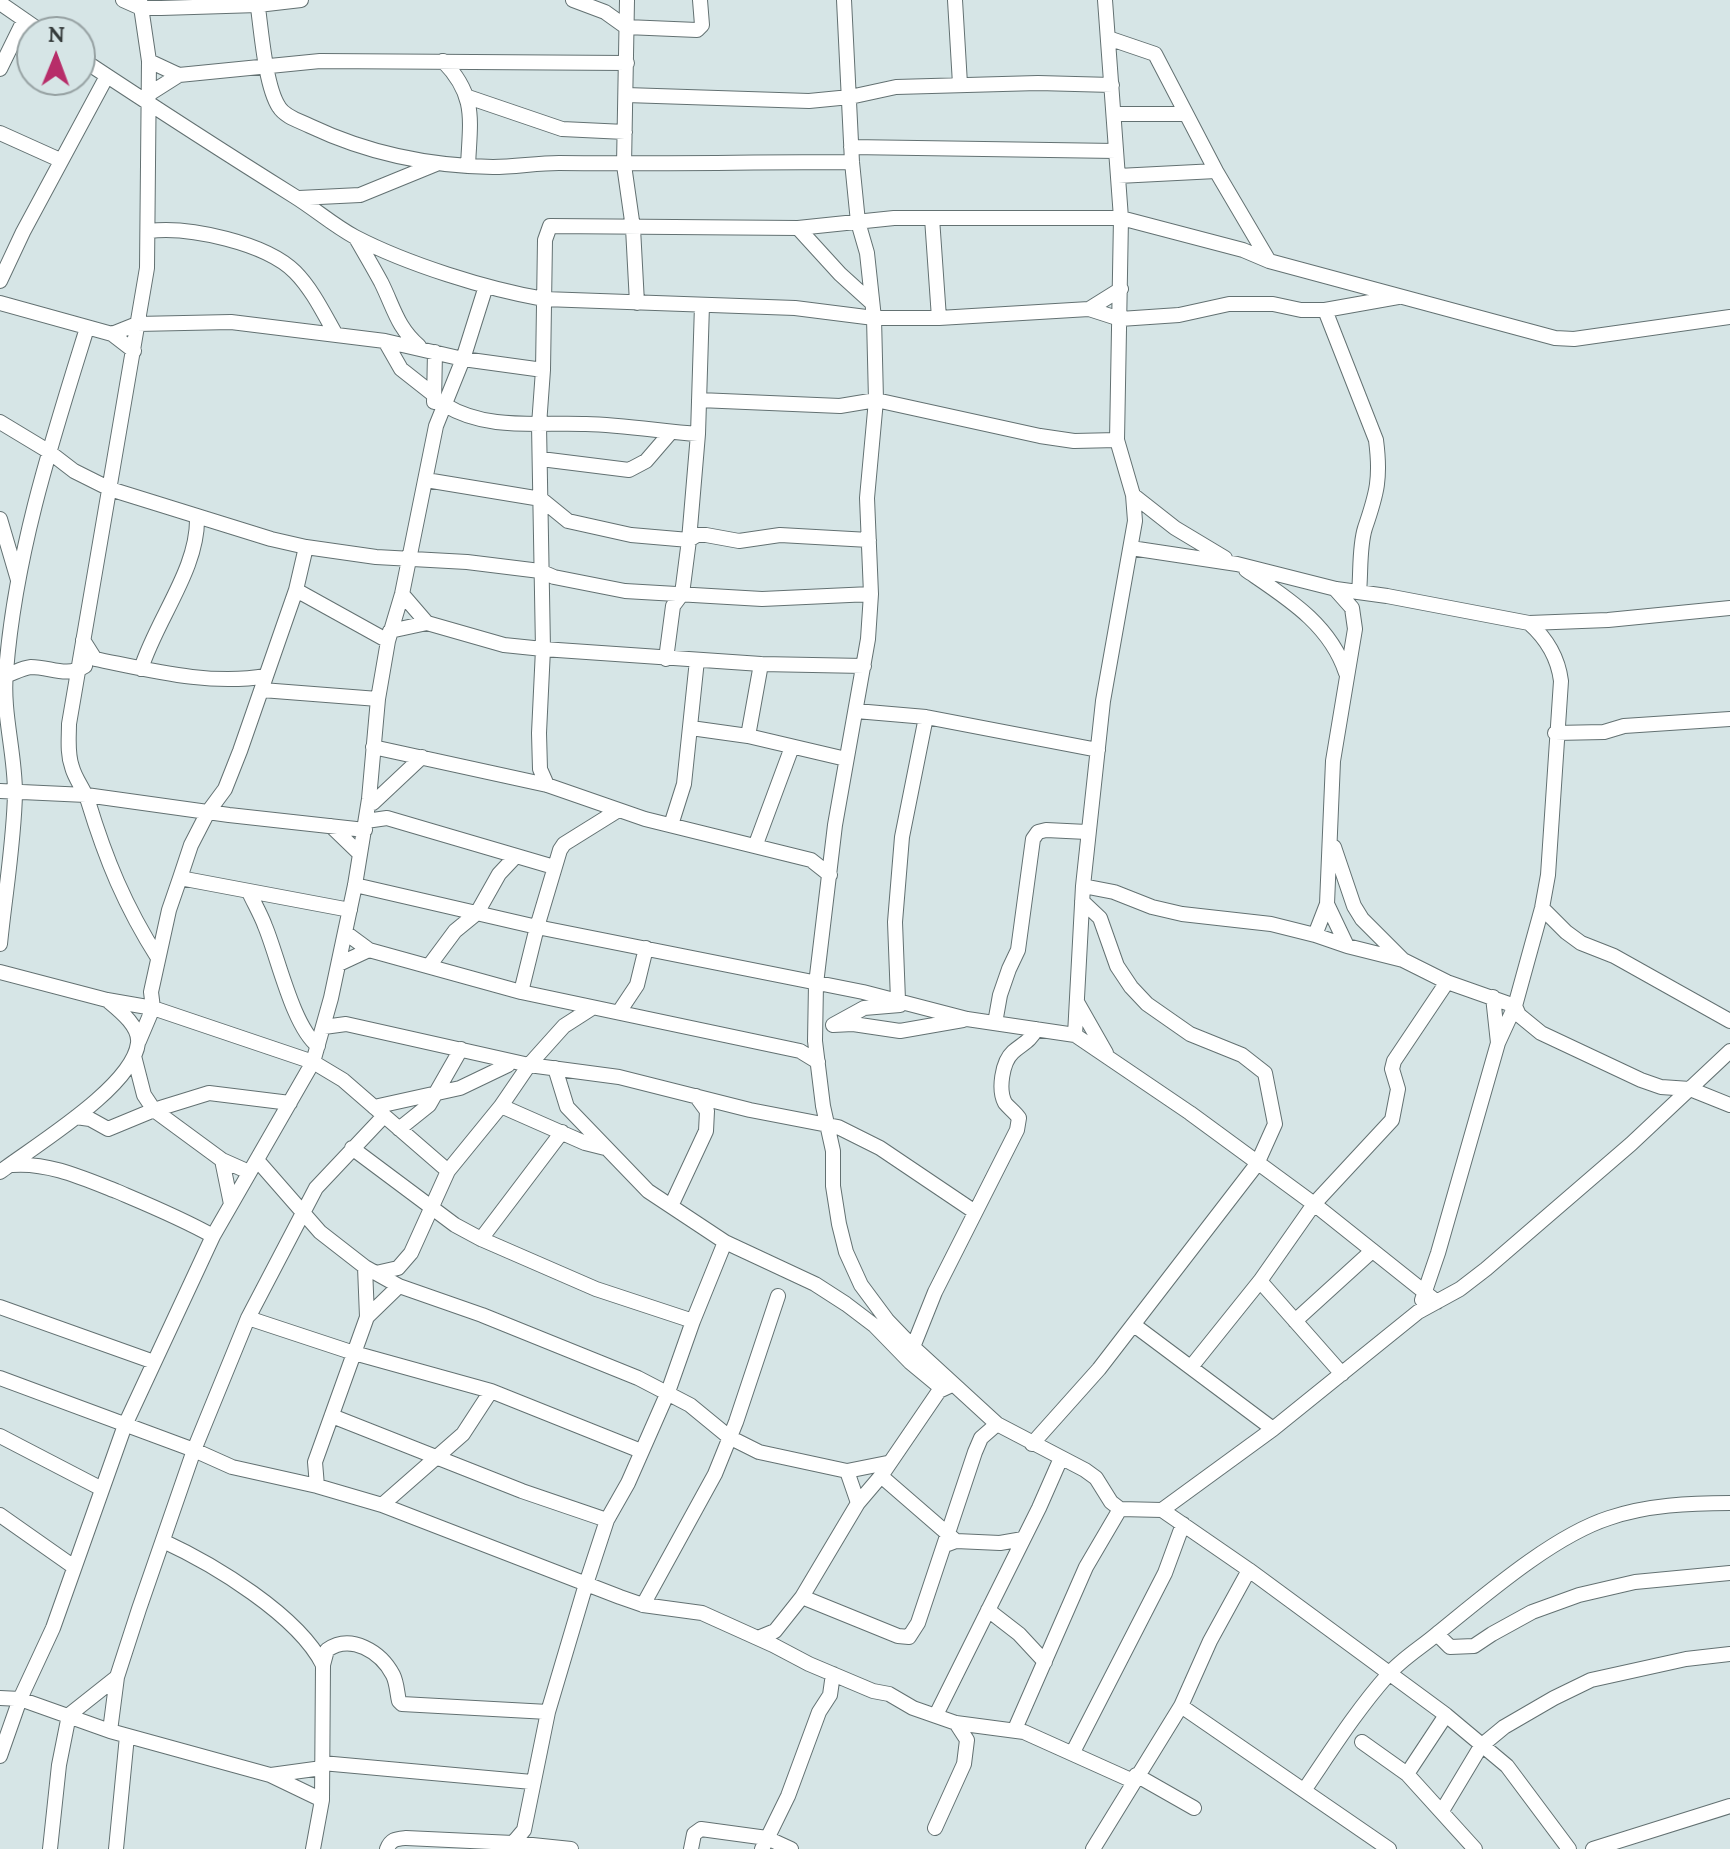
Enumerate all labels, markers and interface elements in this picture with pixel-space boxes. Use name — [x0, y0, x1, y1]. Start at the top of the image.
north arrow — [16, 16, 96, 96]
text: N — [48, 20, 65, 48]

